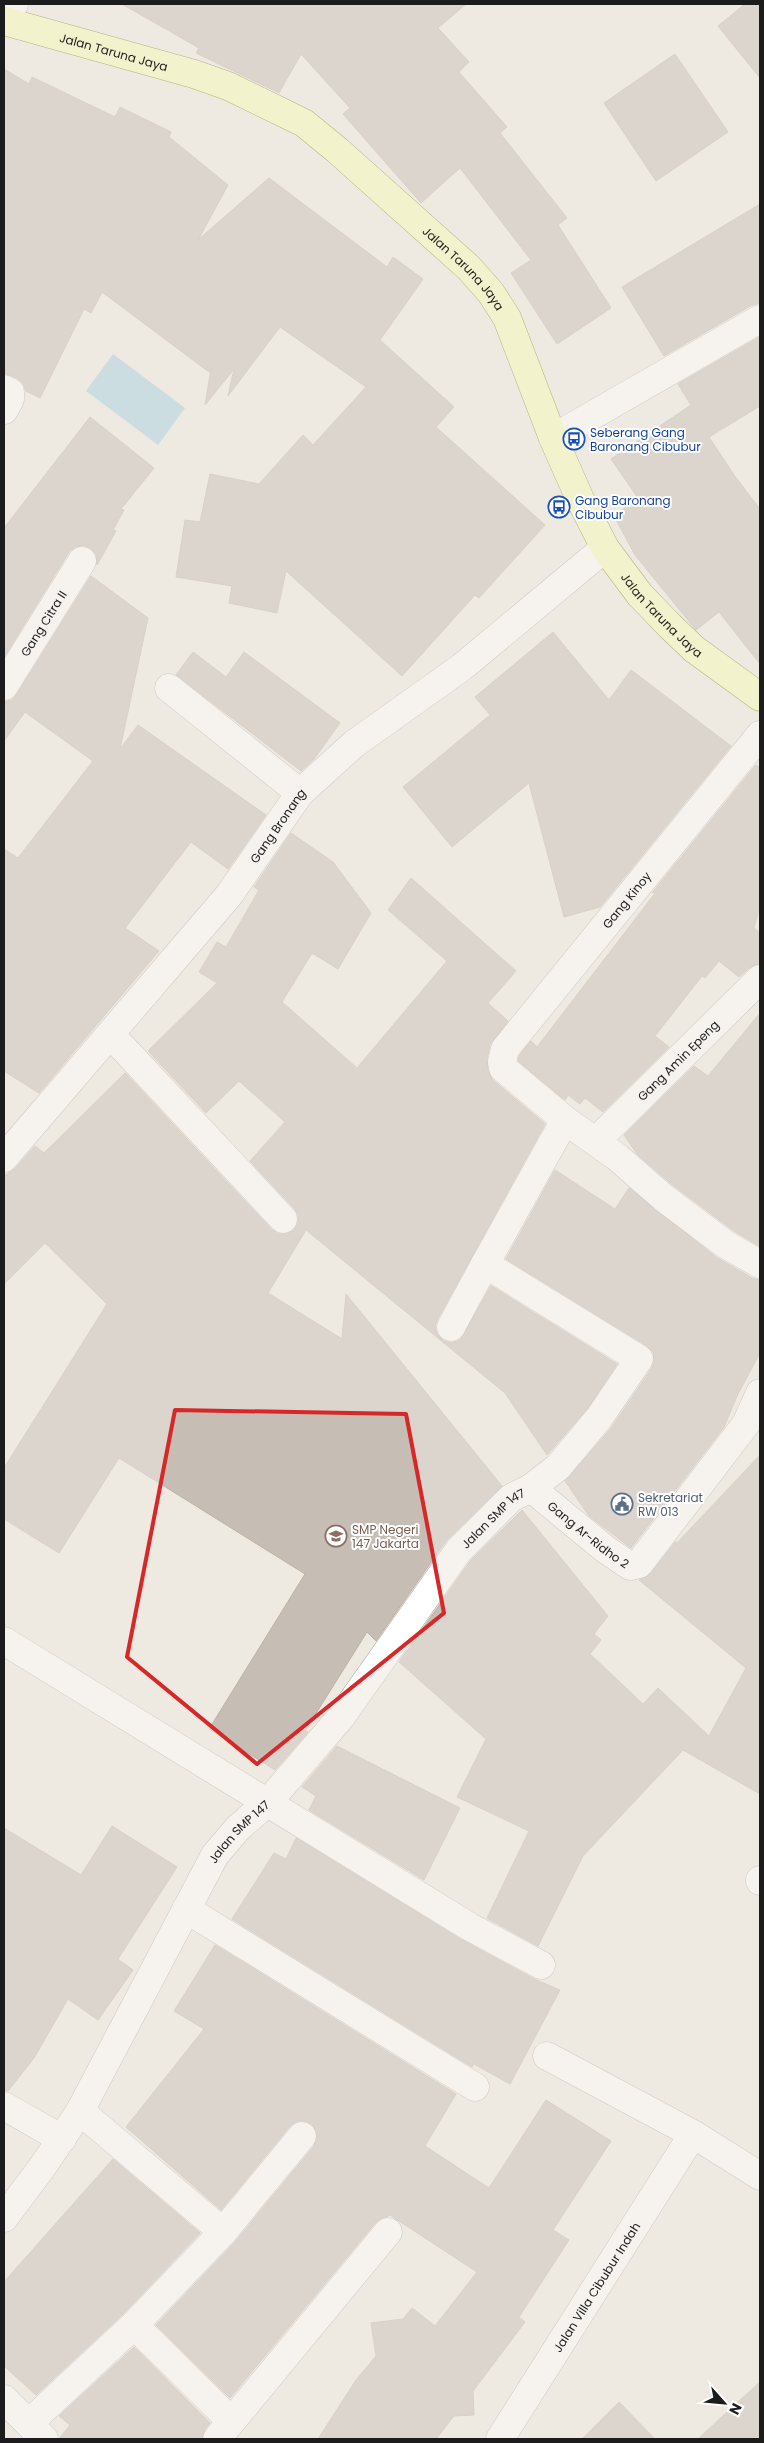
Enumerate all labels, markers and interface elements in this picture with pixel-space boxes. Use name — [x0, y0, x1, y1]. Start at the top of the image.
street label: Jalan Taruna Jaya — [58, 28, 170, 75]
street label: Jalan Taruna Jaya — [419, 222, 508, 314]
place label: Seberang Gang Baronang Cibubur — [590, 424, 701, 455]
bus stop icon: Seberang Gang Baronang Cibubur — [562, 427, 586, 451]
place label: Gang Baronang Cibubur — [575, 492, 671, 523]
bus stop icon: Gang Baronang Cibubur — [547, 495, 571, 519]
street label: Jalan Taruna Jaya — [618, 569, 706, 661]
street label: Gang Citra II — [16, 587, 70, 659]
street label: Gang Bronang — [245, 784, 309, 866]
street label: Gang Kinoy — [598, 867, 655, 932]
street label: Gang Amin Epeng — [633, 1016, 722, 1104]
street label: Jalan SMP 147 — [457, 1484, 528, 1552]
place label: Sekretariat RW 013 — [638, 1489, 703, 1520]
public building icon: Sekretariat RW 013 — [610, 1492, 634, 1516]
street label: Gang Ar-Ridho 2 — [544, 1497, 633, 1572]
place label: SMP Negeri 147 Jakarta — [352, 1521, 419, 1552]
school or university icon: SMP Negeri 147 Jakarta — [324, 1524, 348, 1548]
street label: Jalan SMP 147 — [204, 1796, 273, 1866]
street label: Jalan Villa Cibubur Indah — [549, 2219, 644, 2355]
north arrow — [699, 2378, 749, 2428]
text: N — [724, 2400, 747, 2418]

